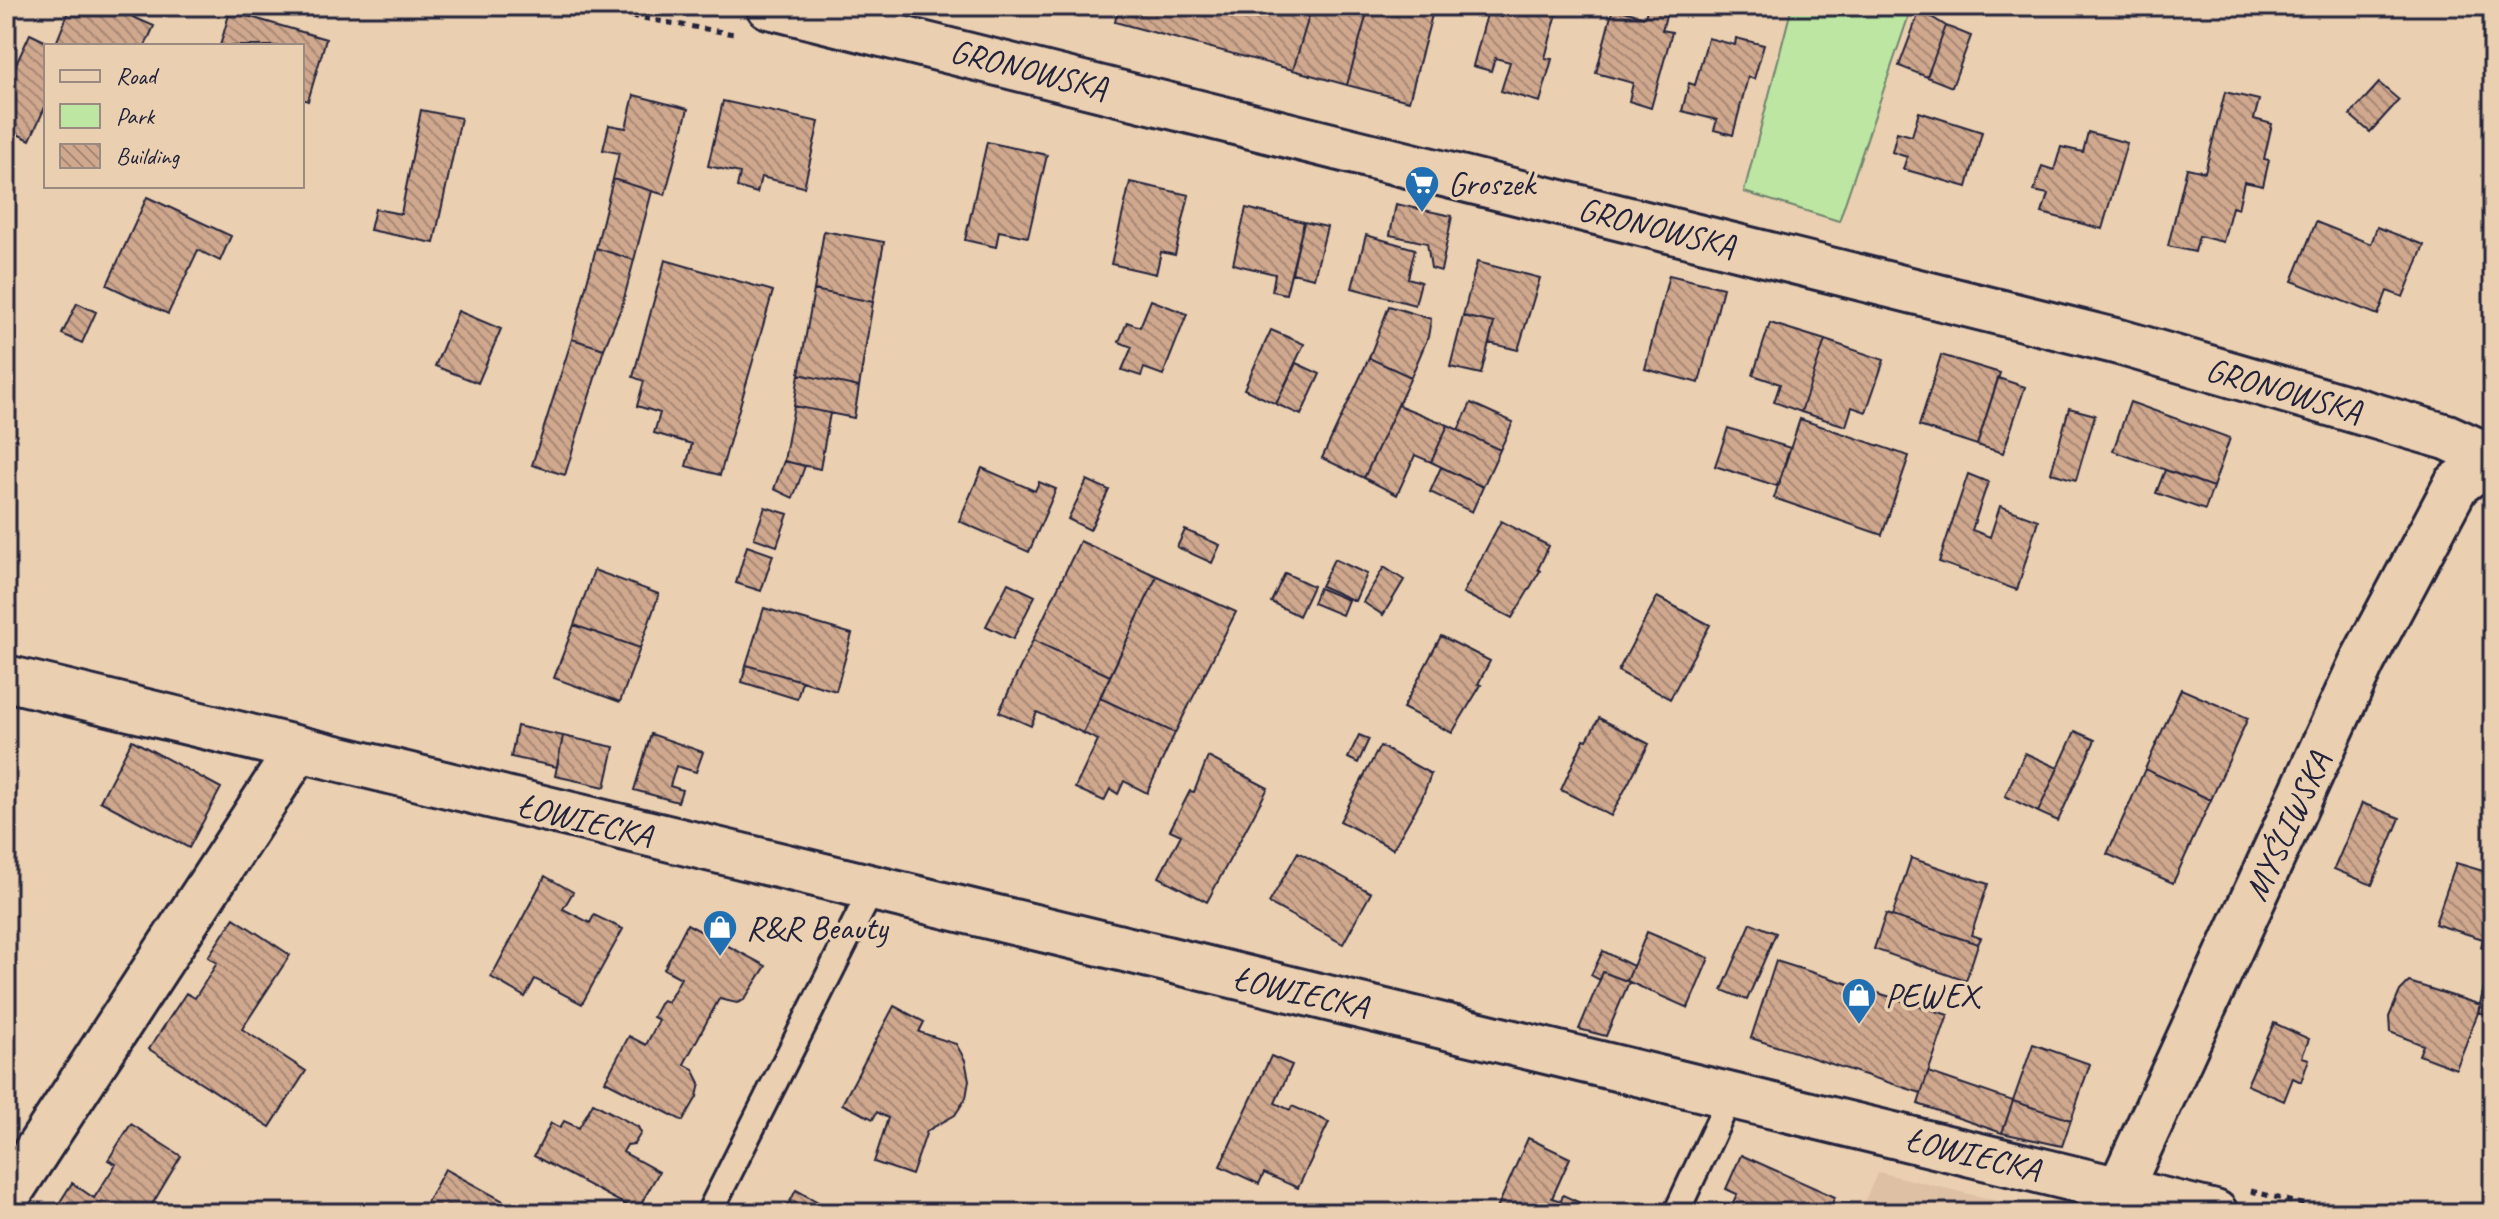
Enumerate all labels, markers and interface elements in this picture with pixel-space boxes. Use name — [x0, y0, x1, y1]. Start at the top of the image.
street label: GRONOWSKA — [946, 29, 1113, 109]
legend — [44, 44, 304, 188]
text: Road — [116, 61, 160, 91]
text: Park — [116, 101, 156, 131]
text: Building — [116, 141, 181, 171]
place label: Groszek — [1448, 162, 1537, 205]
supermarket icon: Groszek — [1403, 164, 1441, 214]
street label: GRONOWSKA — [1574, 187, 1741, 267]
street label: GRONOWSKA — [2201, 347, 2368, 433]
street label: MYŚLIWSKA — [2234, 744, 2341, 907]
street label: ŁOWIECKA — [514, 783, 658, 858]
place label: R&R Beauty — [746, 906, 890, 949]
shop icon: R&R Beauty — [701, 908, 739, 958]
street label: ŁOWIECKA — [1230, 956, 1374, 1029]
place label: PEWEX — [1885, 974, 1983, 1017]
shop icon: PEWEX — [1840, 976, 1878, 1026]
street label: ŁOWIECKA — [1902, 1117, 2046, 1192]

